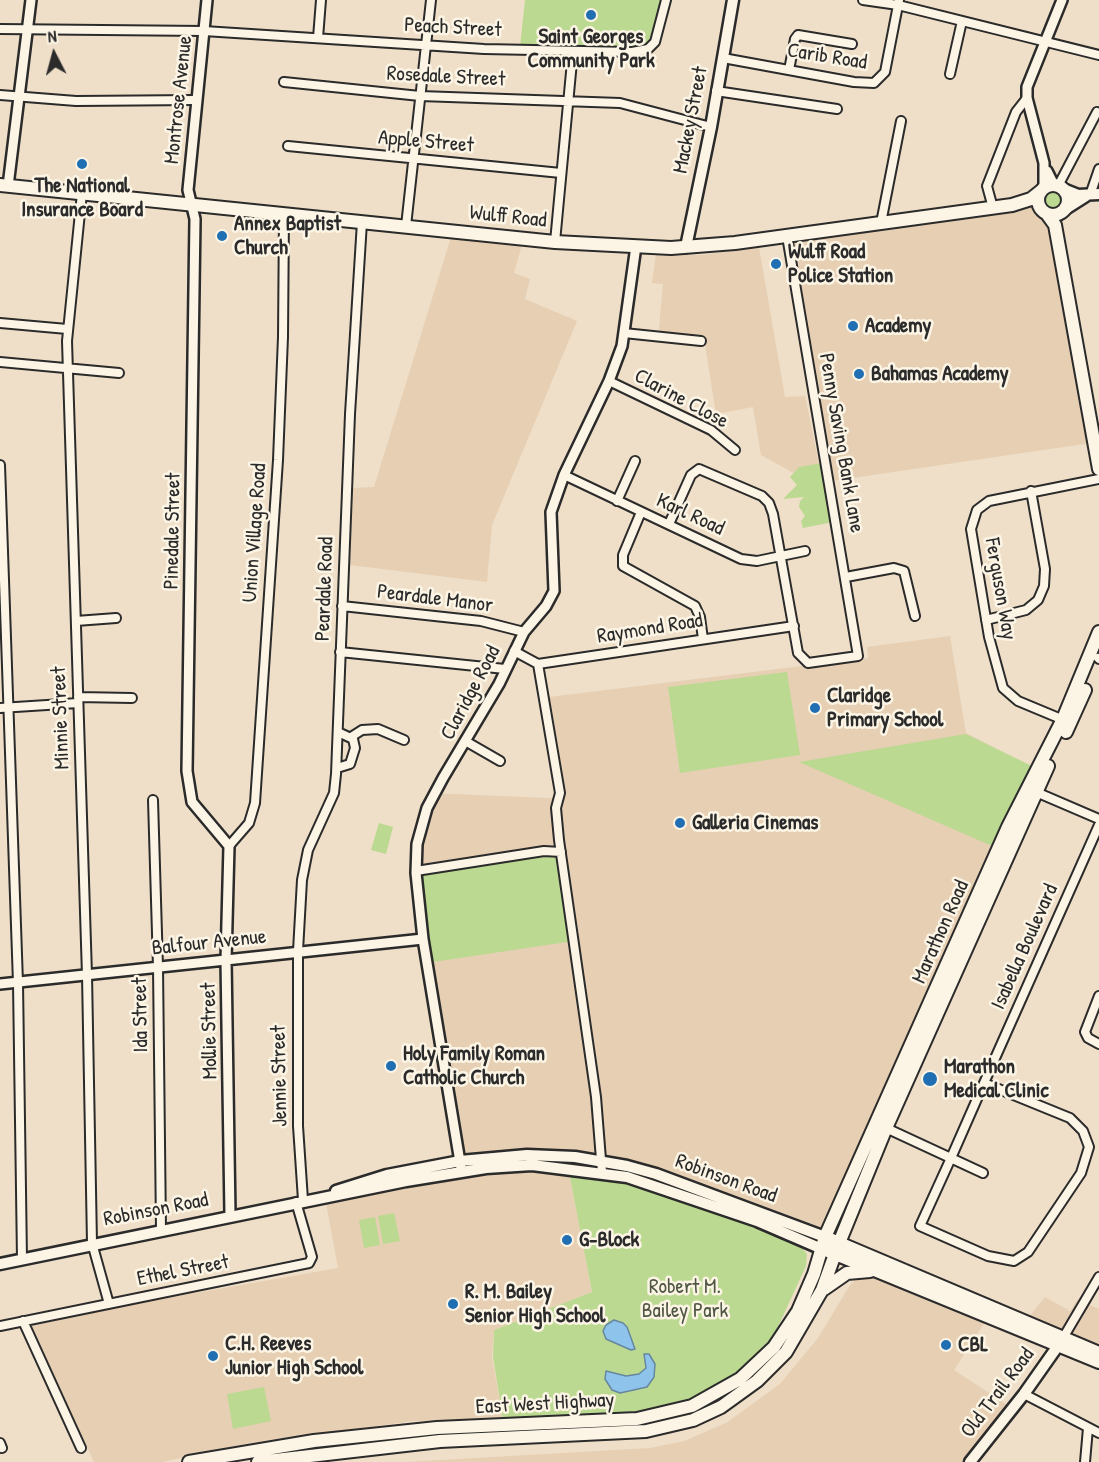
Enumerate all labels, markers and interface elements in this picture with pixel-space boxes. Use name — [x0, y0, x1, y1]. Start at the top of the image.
marker: Saint Georges Community Park — [584, 8, 598, 22]
street label: Peach Street — [404, 13, 502, 43]
north arrow — [24, 24, 84, 84]
place label: Saint Georges Community Park — [527, 24, 655, 74]
text: N — [47, 25, 57, 47]
street label: Montrose Avenue — [160, 35, 198, 165]
street label: Carib Road — [785, 38, 869, 76]
street label: Rosedale Street — [386, 61, 506, 93]
street label: Mackey Street — [668, 64, 714, 176]
street label: Apple Street — [377, 125, 475, 159]
marker: The National Insurance Board — [75, 157, 89, 171]
place label: The National Insurance Board — [21, 173, 143, 223]
street label: Wulff Road — [468, 200, 548, 234]
place label: Annex Baptist Church — [234, 211, 341, 261]
marker: Annex Baptist Church — [215, 229, 229, 243]
place label: Wulff Road Police Station — [788, 239, 893, 289]
marker: Wulff Road Police Station — [769, 257, 783, 271]
place label: Academy — [865, 313, 931, 339]
marker: Academy — [846, 319, 860, 333]
street label: Penny Saving Bank Lane — [813, 351, 869, 535]
place label: Bahamas Academy — [871, 361, 1009, 387]
street label: Clarine Close — [630, 364, 732, 434]
marker: Bahamas Academy — [852, 367, 866, 381]
street label: Union Village Road — [238, 463, 272, 603]
street label: Pinedale Street — [159, 472, 187, 590]
street label: Karl Road — [652, 488, 728, 542]
street label: Peardale Road — [311, 536, 339, 642]
street label: Ferguson Way — [979, 536, 1021, 642]
street label: Peardale Manor — [376, 579, 494, 619]
street label: Raymond Road — [596, 608, 704, 650]
street label: Claridge Road — [436, 641, 506, 745]
street label: Minnie Street — [47, 666, 75, 770]
place label: Claridge Primary School — [827, 683, 943, 733]
marker: Claridge Primary School — [808, 701, 822, 715]
place label: Galleria Cinemas — [692, 810, 818, 836]
marker: Galleria Cinemas — [673, 816, 687, 830]
street label: Marathon Road — [907, 876, 975, 988]
street label: Isabella Boulevard — [986, 880, 1064, 1014]
street label: Balfour Avenue — [150, 924, 268, 962]
street label: Ida Street — [128, 977, 154, 1053]
street label: Mollie Street — [197, 982, 223, 1080]
street label: Jennie Street — [267, 1025, 293, 1127]
place label: Holy Family Roman Catholic Church — [403, 1041, 545, 1091]
place label: Marathon Medical Clinic — [944, 1054, 1049, 1104]
marker: Holy Family Roman Catholic Church — [384, 1059, 398, 1073]
marker: Marathon Medical Clinic — [921, 1070, 939, 1088]
street label: Robinson Road — [672, 1149, 780, 1209]
street label: Robinson Road — [102, 1188, 210, 1232]
place label: G-Block — [579, 1227, 639, 1253]
marker: G-Block — [560, 1233, 574, 1247]
street label: Ethel Street — [135, 1250, 231, 1292]
park label: Robert M. Bailey Park — [642, 1274, 728, 1324]
place label: R. M. Bailey Senior High School — [465, 1279, 605, 1329]
marker: R. M. Bailey Senior High School — [446, 1297, 460, 1311]
place label: C.H. Reeves Junior High School — [225, 1331, 363, 1381]
place label: CBL — [958, 1332, 988, 1358]
marker: CBL — [939, 1338, 953, 1352]
street label: Old Trail Road — [956, 1343, 1040, 1443]
marker: C.H. Reeves Junior High School — [206, 1349, 220, 1363]
street label: East West Highway — [475, 1388, 615, 1420]

